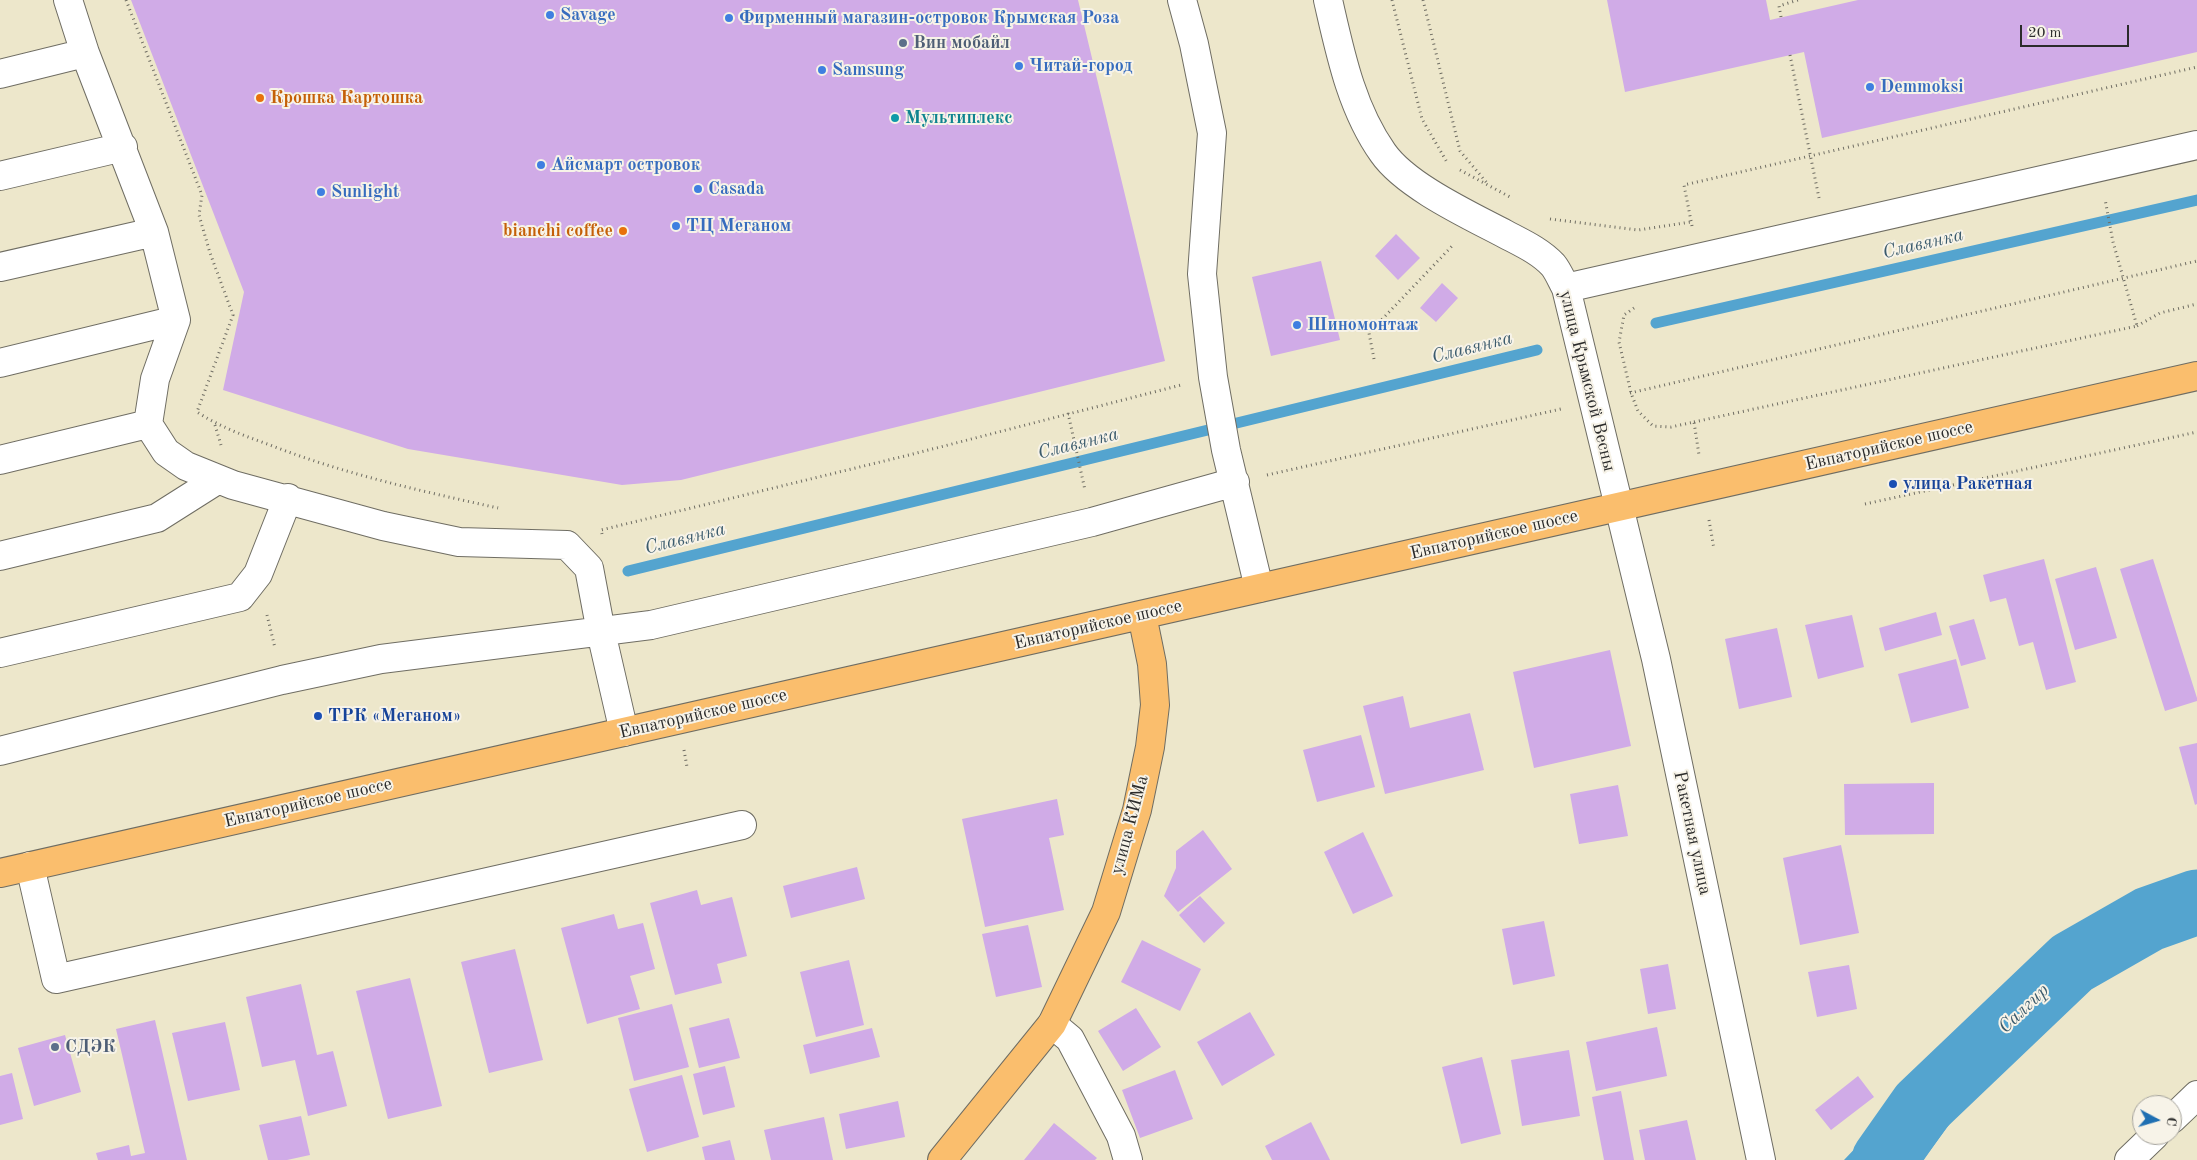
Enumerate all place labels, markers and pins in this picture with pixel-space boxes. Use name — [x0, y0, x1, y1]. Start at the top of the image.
place label: Savage — [560, 4, 616, 26]
place label: Фирменный магазин-островок Крымская Роза — [739, 7, 1119, 29]
marker: Savage — [544, 9, 556, 21]
marker: Фирменный магазин-островок Крымская Роза — [723, 12, 735, 24]
place label: Вин мобайл — [913, 32, 1010, 54]
marker: Вин мобайл — [897, 37, 909, 49]
place label: Читай-город — [1029, 55, 1132, 77]
place label: Samsung — [832, 59, 904, 81]
marker: Читай-город — [1013, 60, 1025, 72]
marker: Samsung — [816, 64, 828, 76]
place label: Demmoksi — [1880, 76, 1964, 98]
marker: Demmoksi — [1864, 81, 1876, 93]
place label: Крошка Картошка — [270, 87, 423, 109]
marker: Крошка Картошка — [254, 92, 266, 104]
place label: Мультиплекс — [905, 107, 1013, 129]
marker: Мультиплекс — [889, 112, 901, 124]
place label: Айсмарт островок — [551, 154, 700, 176]
marker: Айсмарт островок — [535, 159, 547, 171]
place label: Casada — [708, 178, 765, 200]
place label: Sunlight — [331, 181, 400, 203]
marker: Casada — [692, 183, 704, 195]
marker: Sunlight — [315, 186, 327, 198]
place label: ТЦ Меганом — [686, 215, 791, 237]
place label: bianchi coffee — [503, 220, 613, 242]
marker: ТЦ Меганом — [670, 220, 682, 232]
marker: bianchi coffee — [617, 225, 629, 237]
place label: Шиномонтаж — [1307, 314, 1419, 336]
marker: Шиномонтаж — [1291, 319, 1303, 331]
place label: улица Ракетная — [1903, 473, 2033, 495]
marker: улица Ракетная — [1887, 478, 1899, 490]
place label: ТРК «Меганом» — [328, 705, 462, 727]
marker: ТРК «Меганом» — [312, 710, 324, 722]
place label: СДЭК — [65, 1036, 115, 1058]
marker: СДЭК — [49, 1041, 61, 1053]

